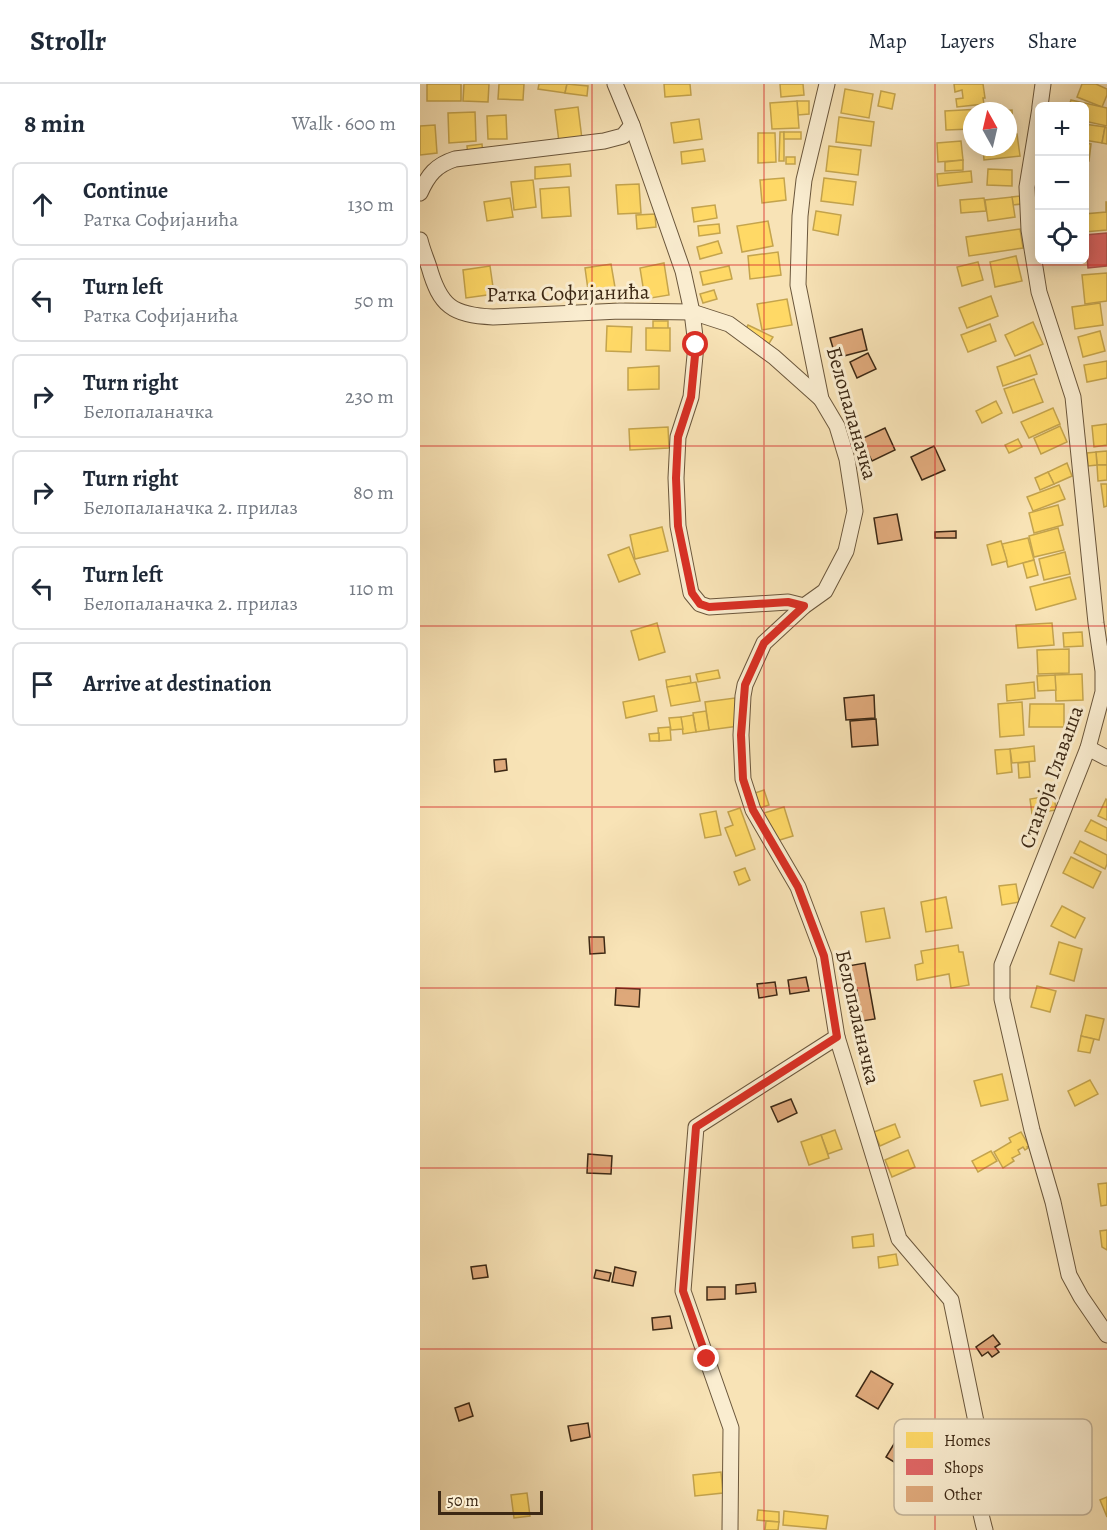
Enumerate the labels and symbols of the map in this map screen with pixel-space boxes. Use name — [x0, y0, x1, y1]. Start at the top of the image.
north arrow — [963, 102, 1017, 156]
street label: Ратка Софијанића — [486, 278, 650, 308]
route start — [682, 331, 708, 357]
street label: Белопаланачка — [820, 343, 884, 483]
street label: Станоја Главаша — [1012, 701, 1090, 852]
street label: Белопаланачка — [829, 947, 887, 1087]
route end — [693, 1345, 719, 1371]
legend — [894, 1419, 1092, 1515]
text: Homes — [944, 1430, 991, 1452]
text: Shops — [944, 1457, 984, 1479]
text: Other — [944, 1484, 982, 1506]
scale bar — [438, 1488, 543, 1516]

